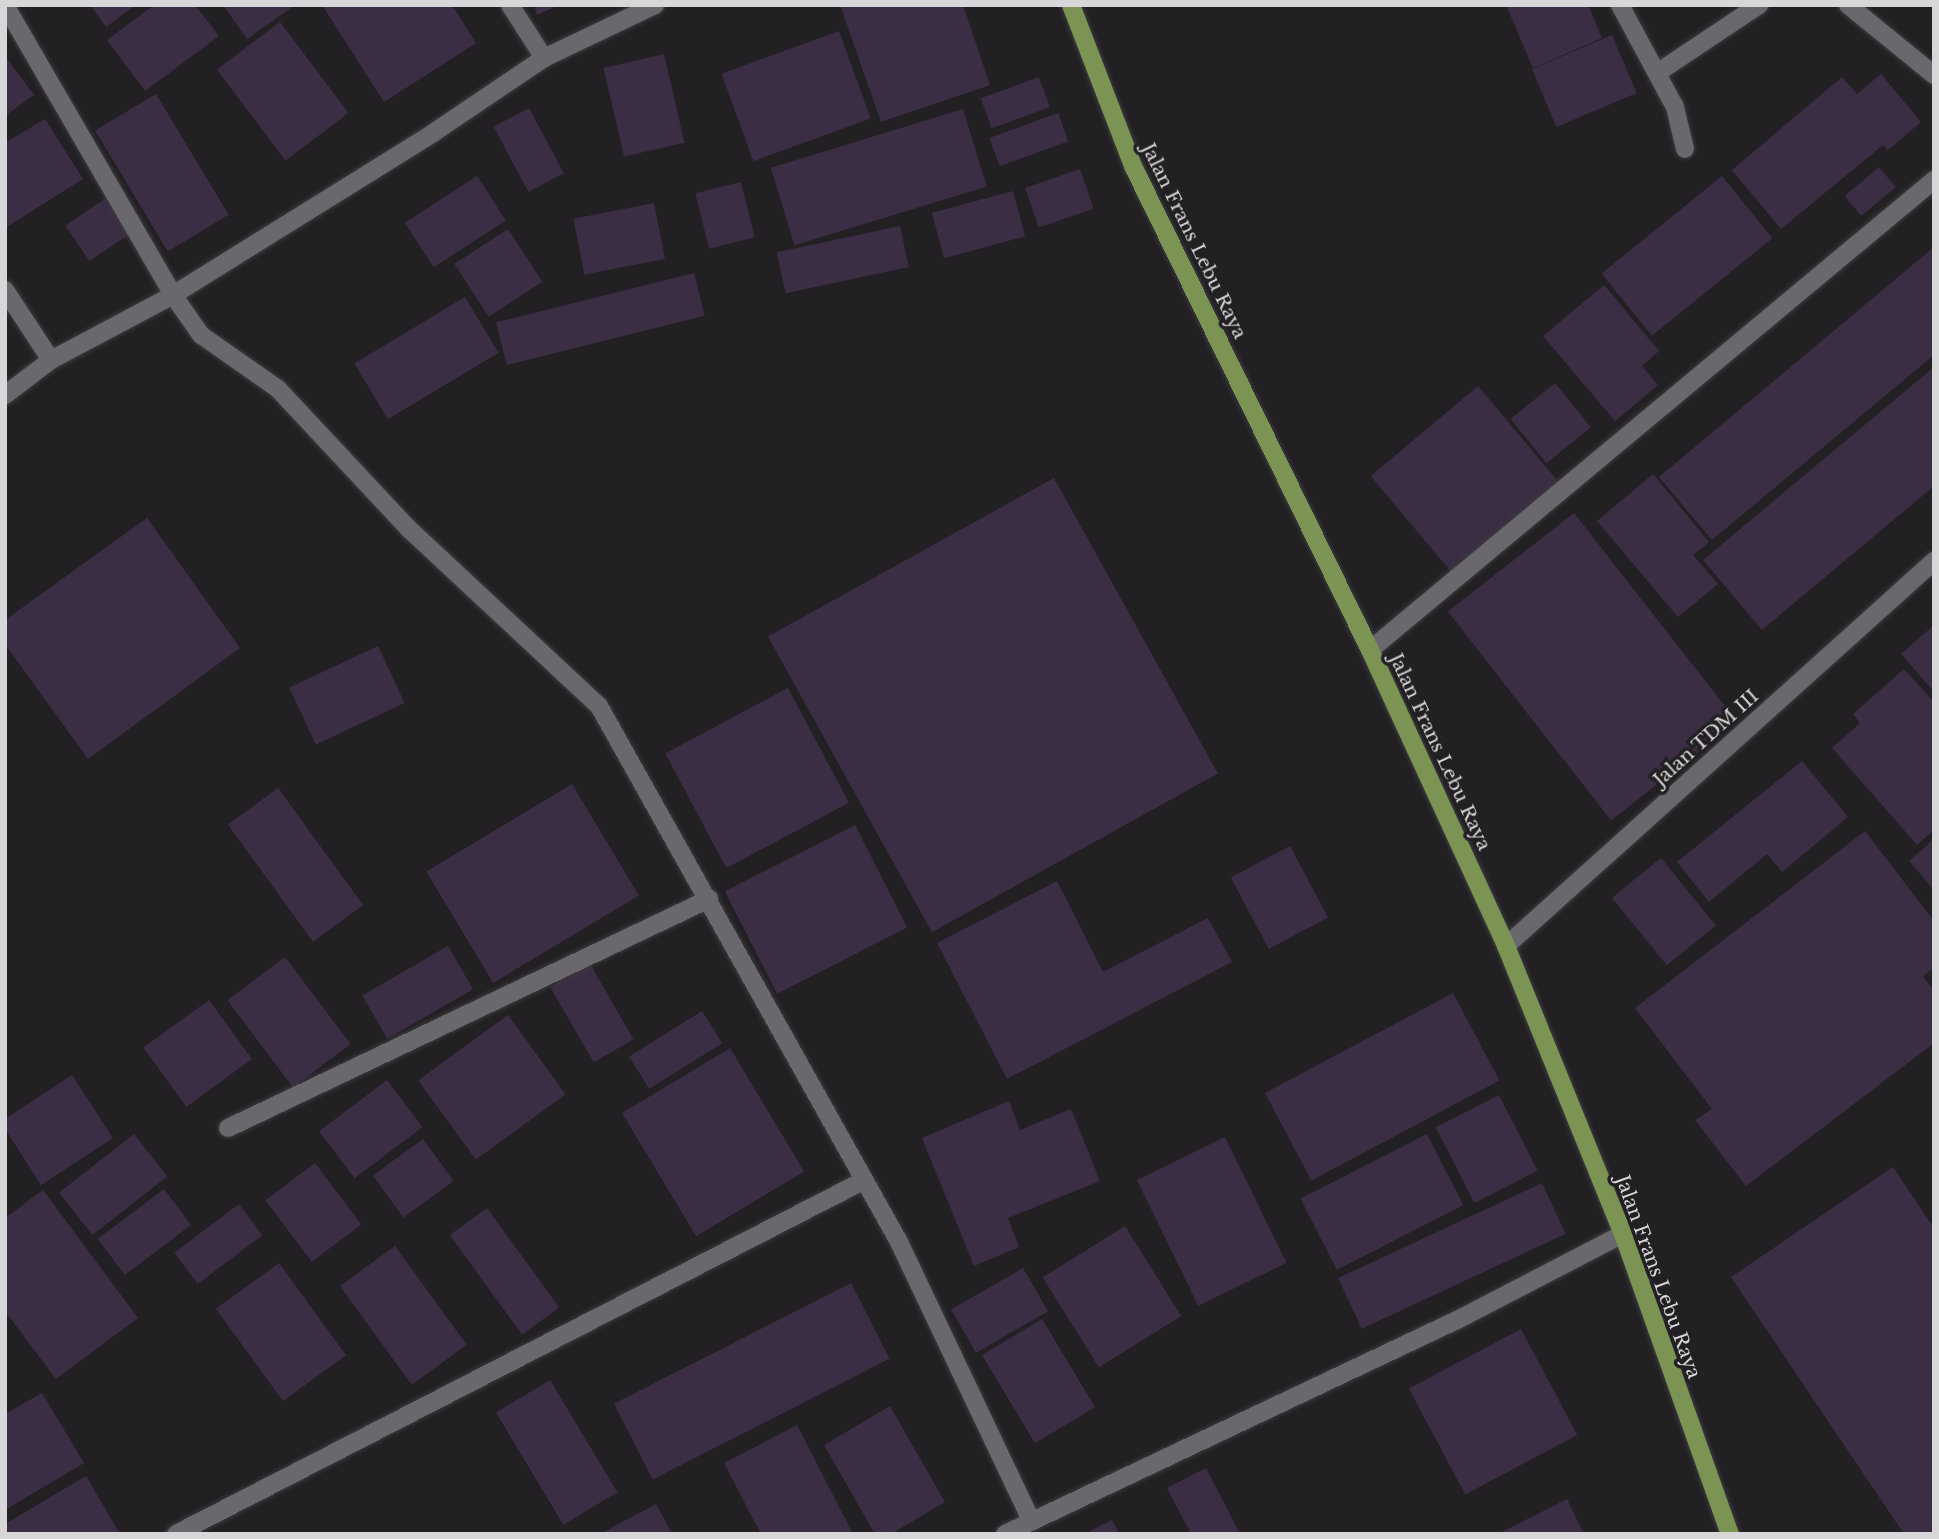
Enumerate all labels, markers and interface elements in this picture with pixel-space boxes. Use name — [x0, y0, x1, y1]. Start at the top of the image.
street label: Jalan Frans Lebu Raya — [1137, 139, 1251, 343]
street label: Jalan Frans Lebu Raya — [1384, 650, 1496, 854]
street label: Jalan TDM III — [1648, 685, 1764, 791]
street label: Jalan Frans Lebu Raya — [1611, 1172, 1705, 1382]

